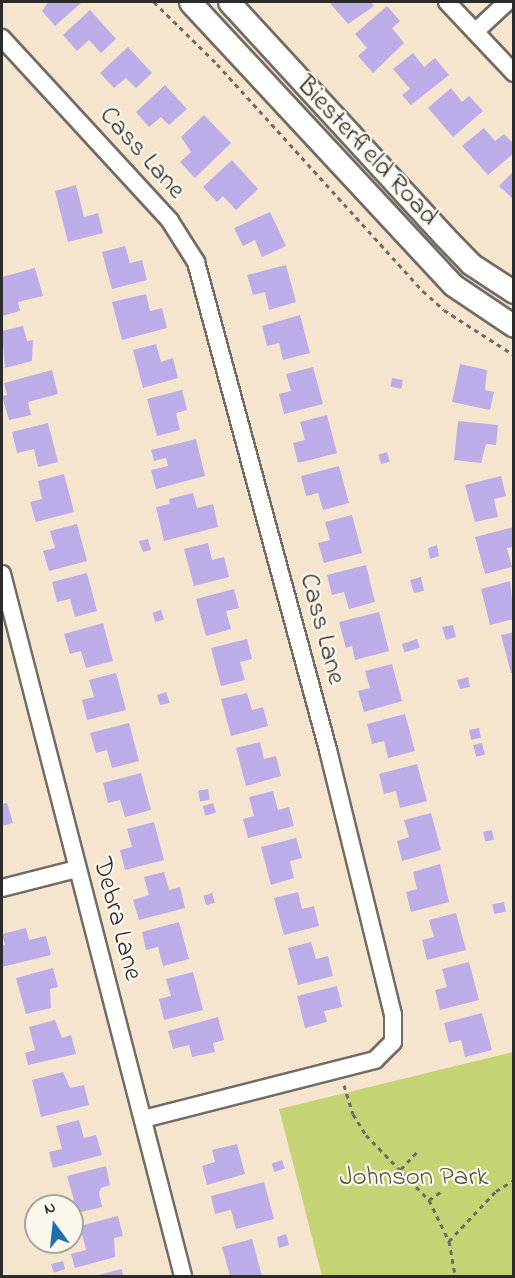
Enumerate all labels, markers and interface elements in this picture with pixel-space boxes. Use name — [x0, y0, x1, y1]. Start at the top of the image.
street label: Biesterfield Road — [289, 69, 445, 233]
street label: Cass Lane — [92, 100, 192, 206]
street label: Cass Lane — [292, 570, 352, 688]
street label: Debra Lane — [85, 854, 149, 984]
park label: Johnson Park — [339, 1162, 489, 1194]
north arrow — [24, 1194, 84, 1254]
text: N — [42, 1196, 58, 1222]

